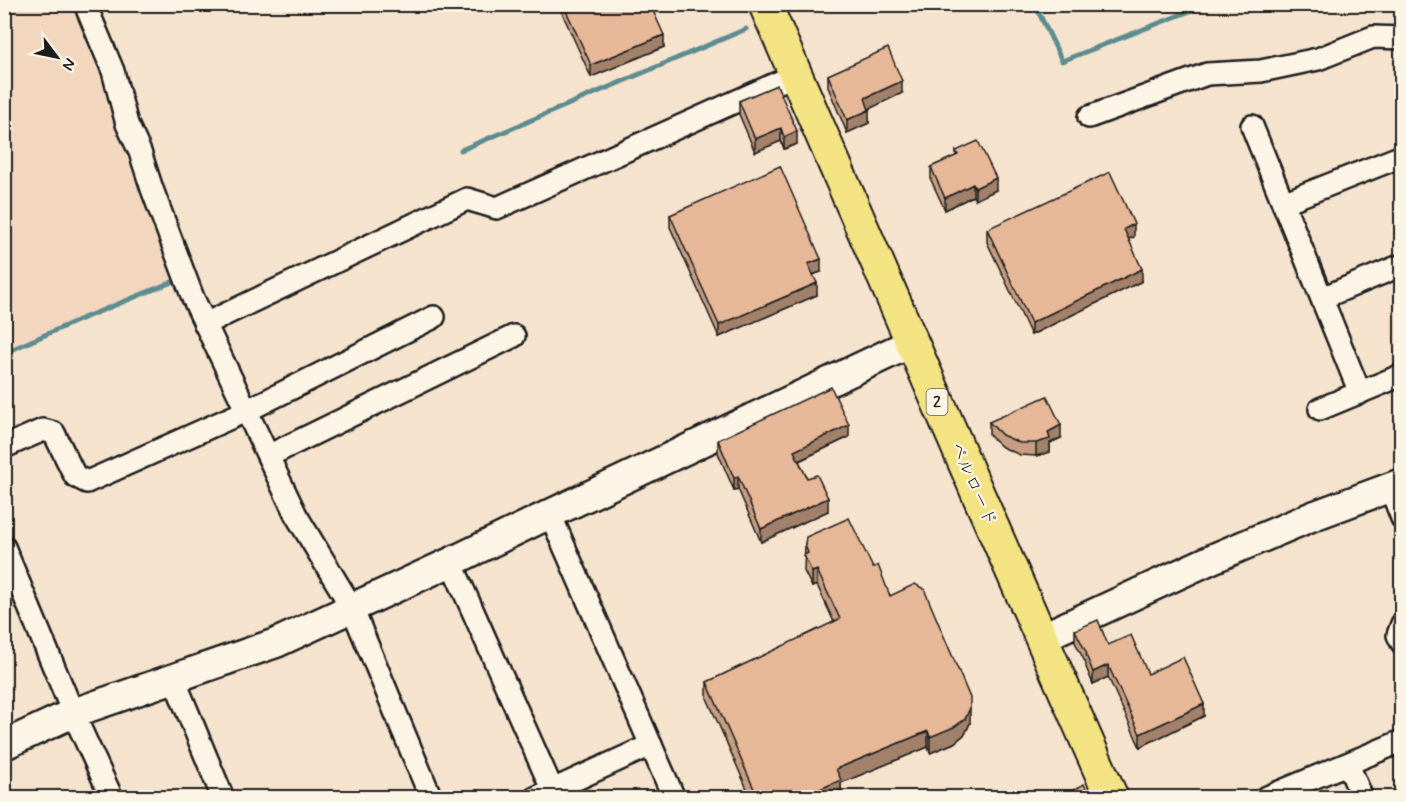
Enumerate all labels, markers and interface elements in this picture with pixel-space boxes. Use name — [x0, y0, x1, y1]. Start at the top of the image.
north arrow — [27, 27, 87, 87]
text: N — [57, 54, 80, 74]
road number: 2 — [926, 389, 948, 415]
street label: ベルロード — [944, 438, 1002, 530]

